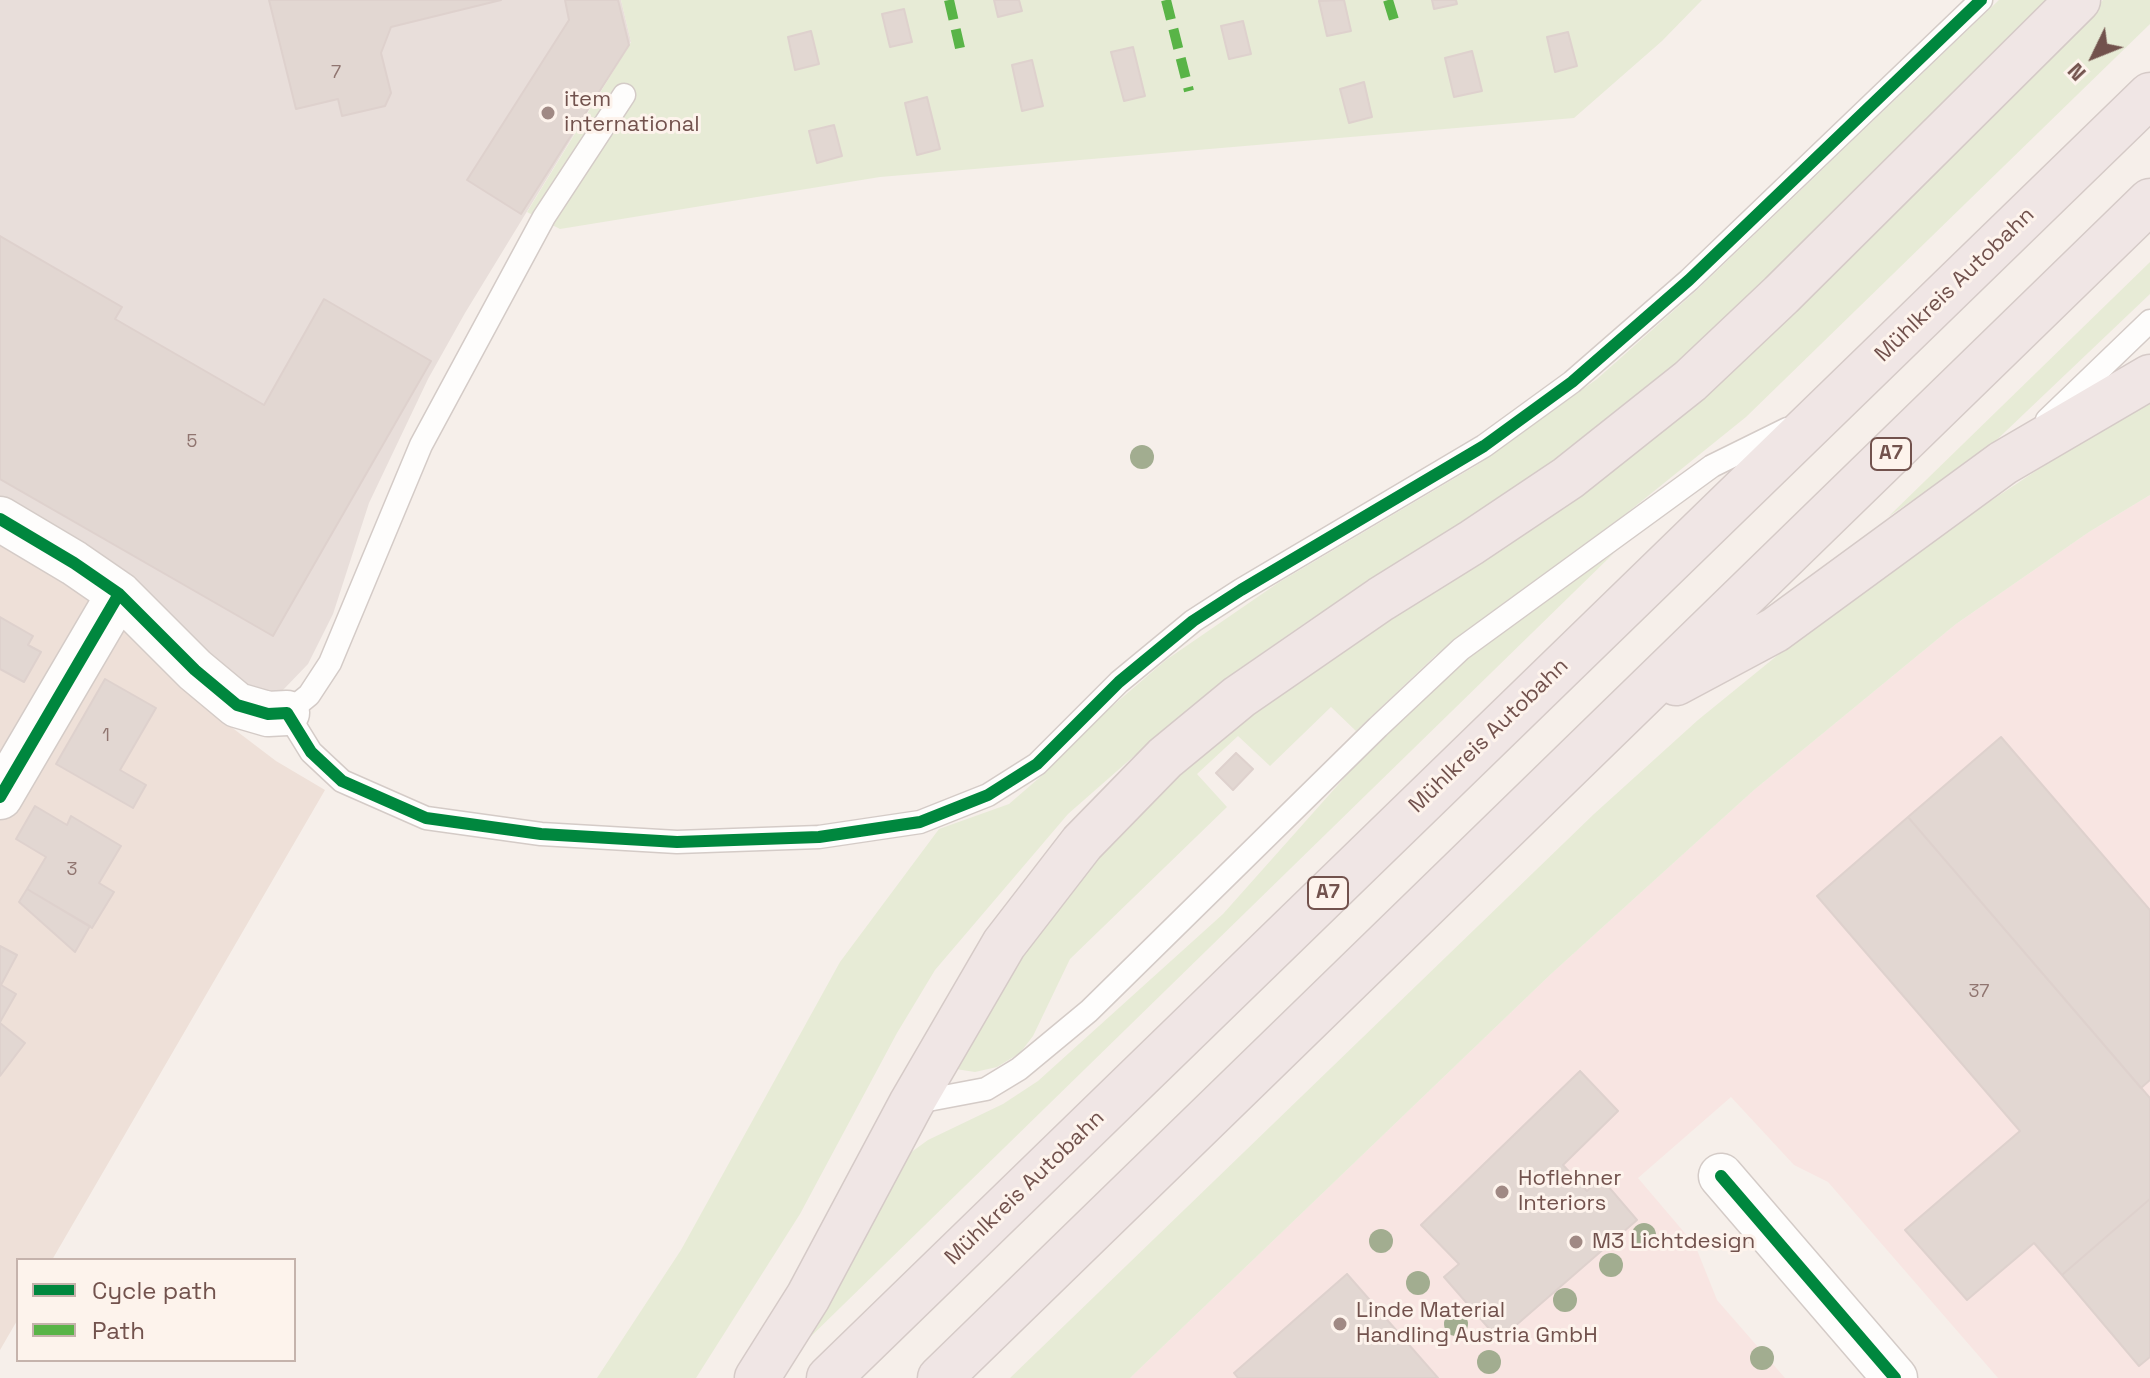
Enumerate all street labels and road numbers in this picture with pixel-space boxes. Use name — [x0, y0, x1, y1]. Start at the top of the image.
street label: Mühlkreis Autobahn — [1870, 202, 2040, 368]
road number: A7 — [1871, 438, 1911, 470]
street label: Mühlkreis Autobahn — [1404, 653, 1574, 819]
road number: A7 — [1308, 877, 1348, 909]
street label: Mühlkreis Autobahn — [940, 1105, 1110, 1271]

